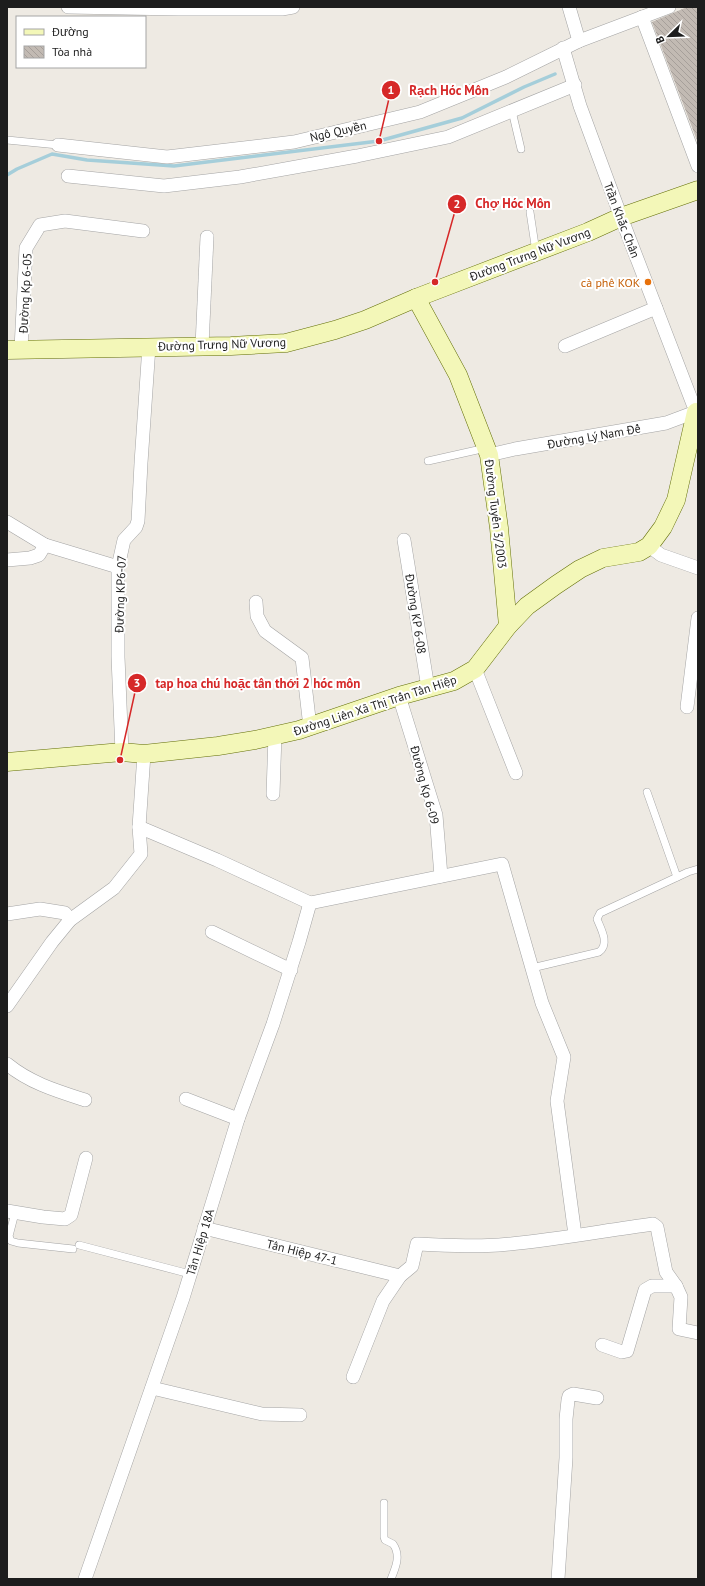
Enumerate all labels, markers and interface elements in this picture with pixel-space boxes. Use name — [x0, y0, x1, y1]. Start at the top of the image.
legend — [16, 16, 146, 68]
north arrow — [649, 16, 689, 56]
text: Đường — [51, 24, 89, 39]
text: B — [652, 34, 668, 46]
text: Tòa nhà — [52, 44, 92, 59]
callout: Rạch Hóc Môn — [381, 78, 497, 103]
text: 1 — [388, 82, 394, 97]
text: Rạch Hóc Môn — [409, 82, 489, 99]
street label: Ngô Quyền — [308, 117, 368, 145]
street label: Trần Khắc Chân — [601, 180, 643, 260]
callout: Chợ Hóc Môn — [447, 191, 559, 216]
text: Chợ Hóc Môn — [475, 195, 551, 212]
text: 2 — [454, 196, 460, 211]
street label: Đường Trưng Nữ Vương — [467, 224, 592, 284]
street label: Đường Kp 6-05 — [15, 252, 35, 335]
place label: cà phê KOK — [581, 275, 640, 290]
marker: cà phê KOK — [643, 277, 653, 287]
street label: Đường Trưng Nữ Vương — [157, 334, 286, 354]
street label: Đường Lý Nam Đế — [545, 420, 642, 452]
street label: Đường Tuyến 3/2003 — [482, 458, 510, 569]
street label: Đường KP6-07 — [111, 555, 129, 634]
street label: Đường KP 6-08 — [402, 572, 430, 655]
callout: tap hoa chú hoặc tân thới 2 hóc môn — [127, 671, 368, 696]
street label: Đường Liên Xã Thị Trấn Tân Hiệp — [291, 672, 458, 739]
text: 3 — [134, 675, 140, 690]
text: tap hoa chú hoặc tân thới 2 hóc môn — [156, 675, 360, 692]
street label: Đường Kp 6-09 — [407, 743, 443, 826]
street label: Tân Hiệp 18A — [183, 1207, 217, 1277]
street label: Tân Hiệp 47-1 — [265, 1236, 339, 1268]

